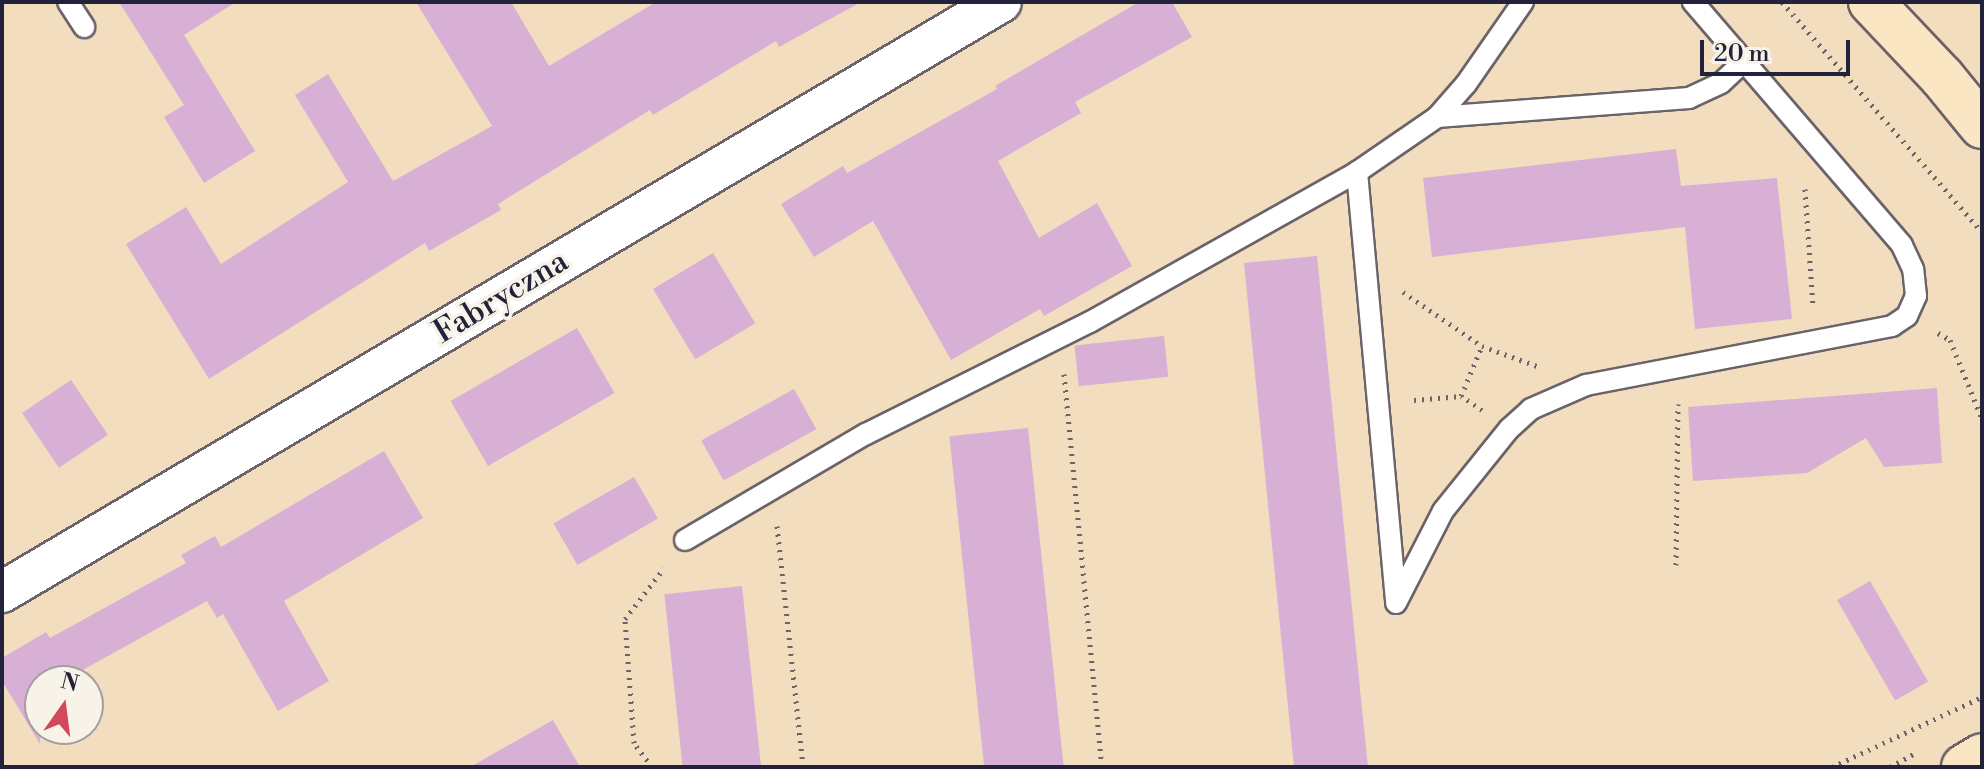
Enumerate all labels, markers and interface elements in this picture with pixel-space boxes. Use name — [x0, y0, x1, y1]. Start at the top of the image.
scale bar — [1704, 24, 1854, 74]
text: 20 m — [1714, 39, 1770, 69]
street label: Fabryczna — [427, 242, 575, 352]
north arrow — [24, 665, 104, 745]
text: N — [58, 668, 81, 698]

